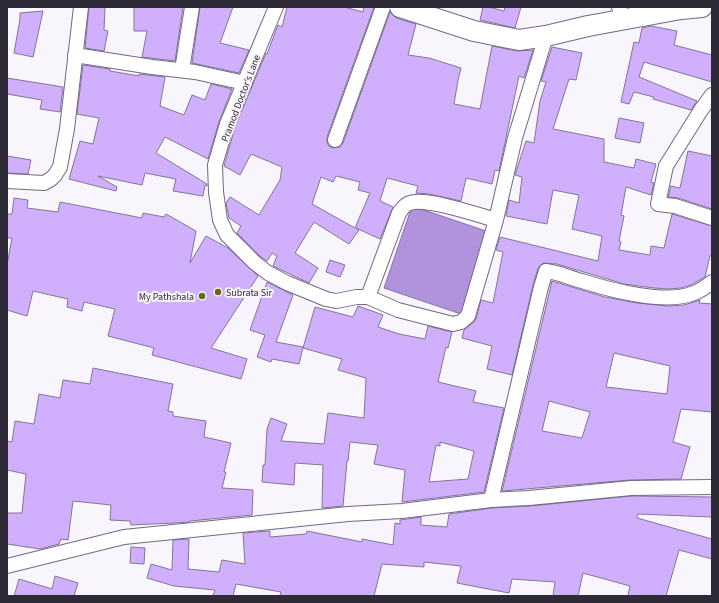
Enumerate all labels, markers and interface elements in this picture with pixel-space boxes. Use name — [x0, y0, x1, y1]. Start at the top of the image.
street label: Pramod Doctor's Lane — [218, 53, 264, 144]
place label: Subrata Sir — [226, 286, 272, 300]
marker: Subrata Sir — [213, 287, 223, 297]
place label: My Pathshala — [139, 290, 194, 304]
marker: My Pathshala — [197, 291, 207, 301]

